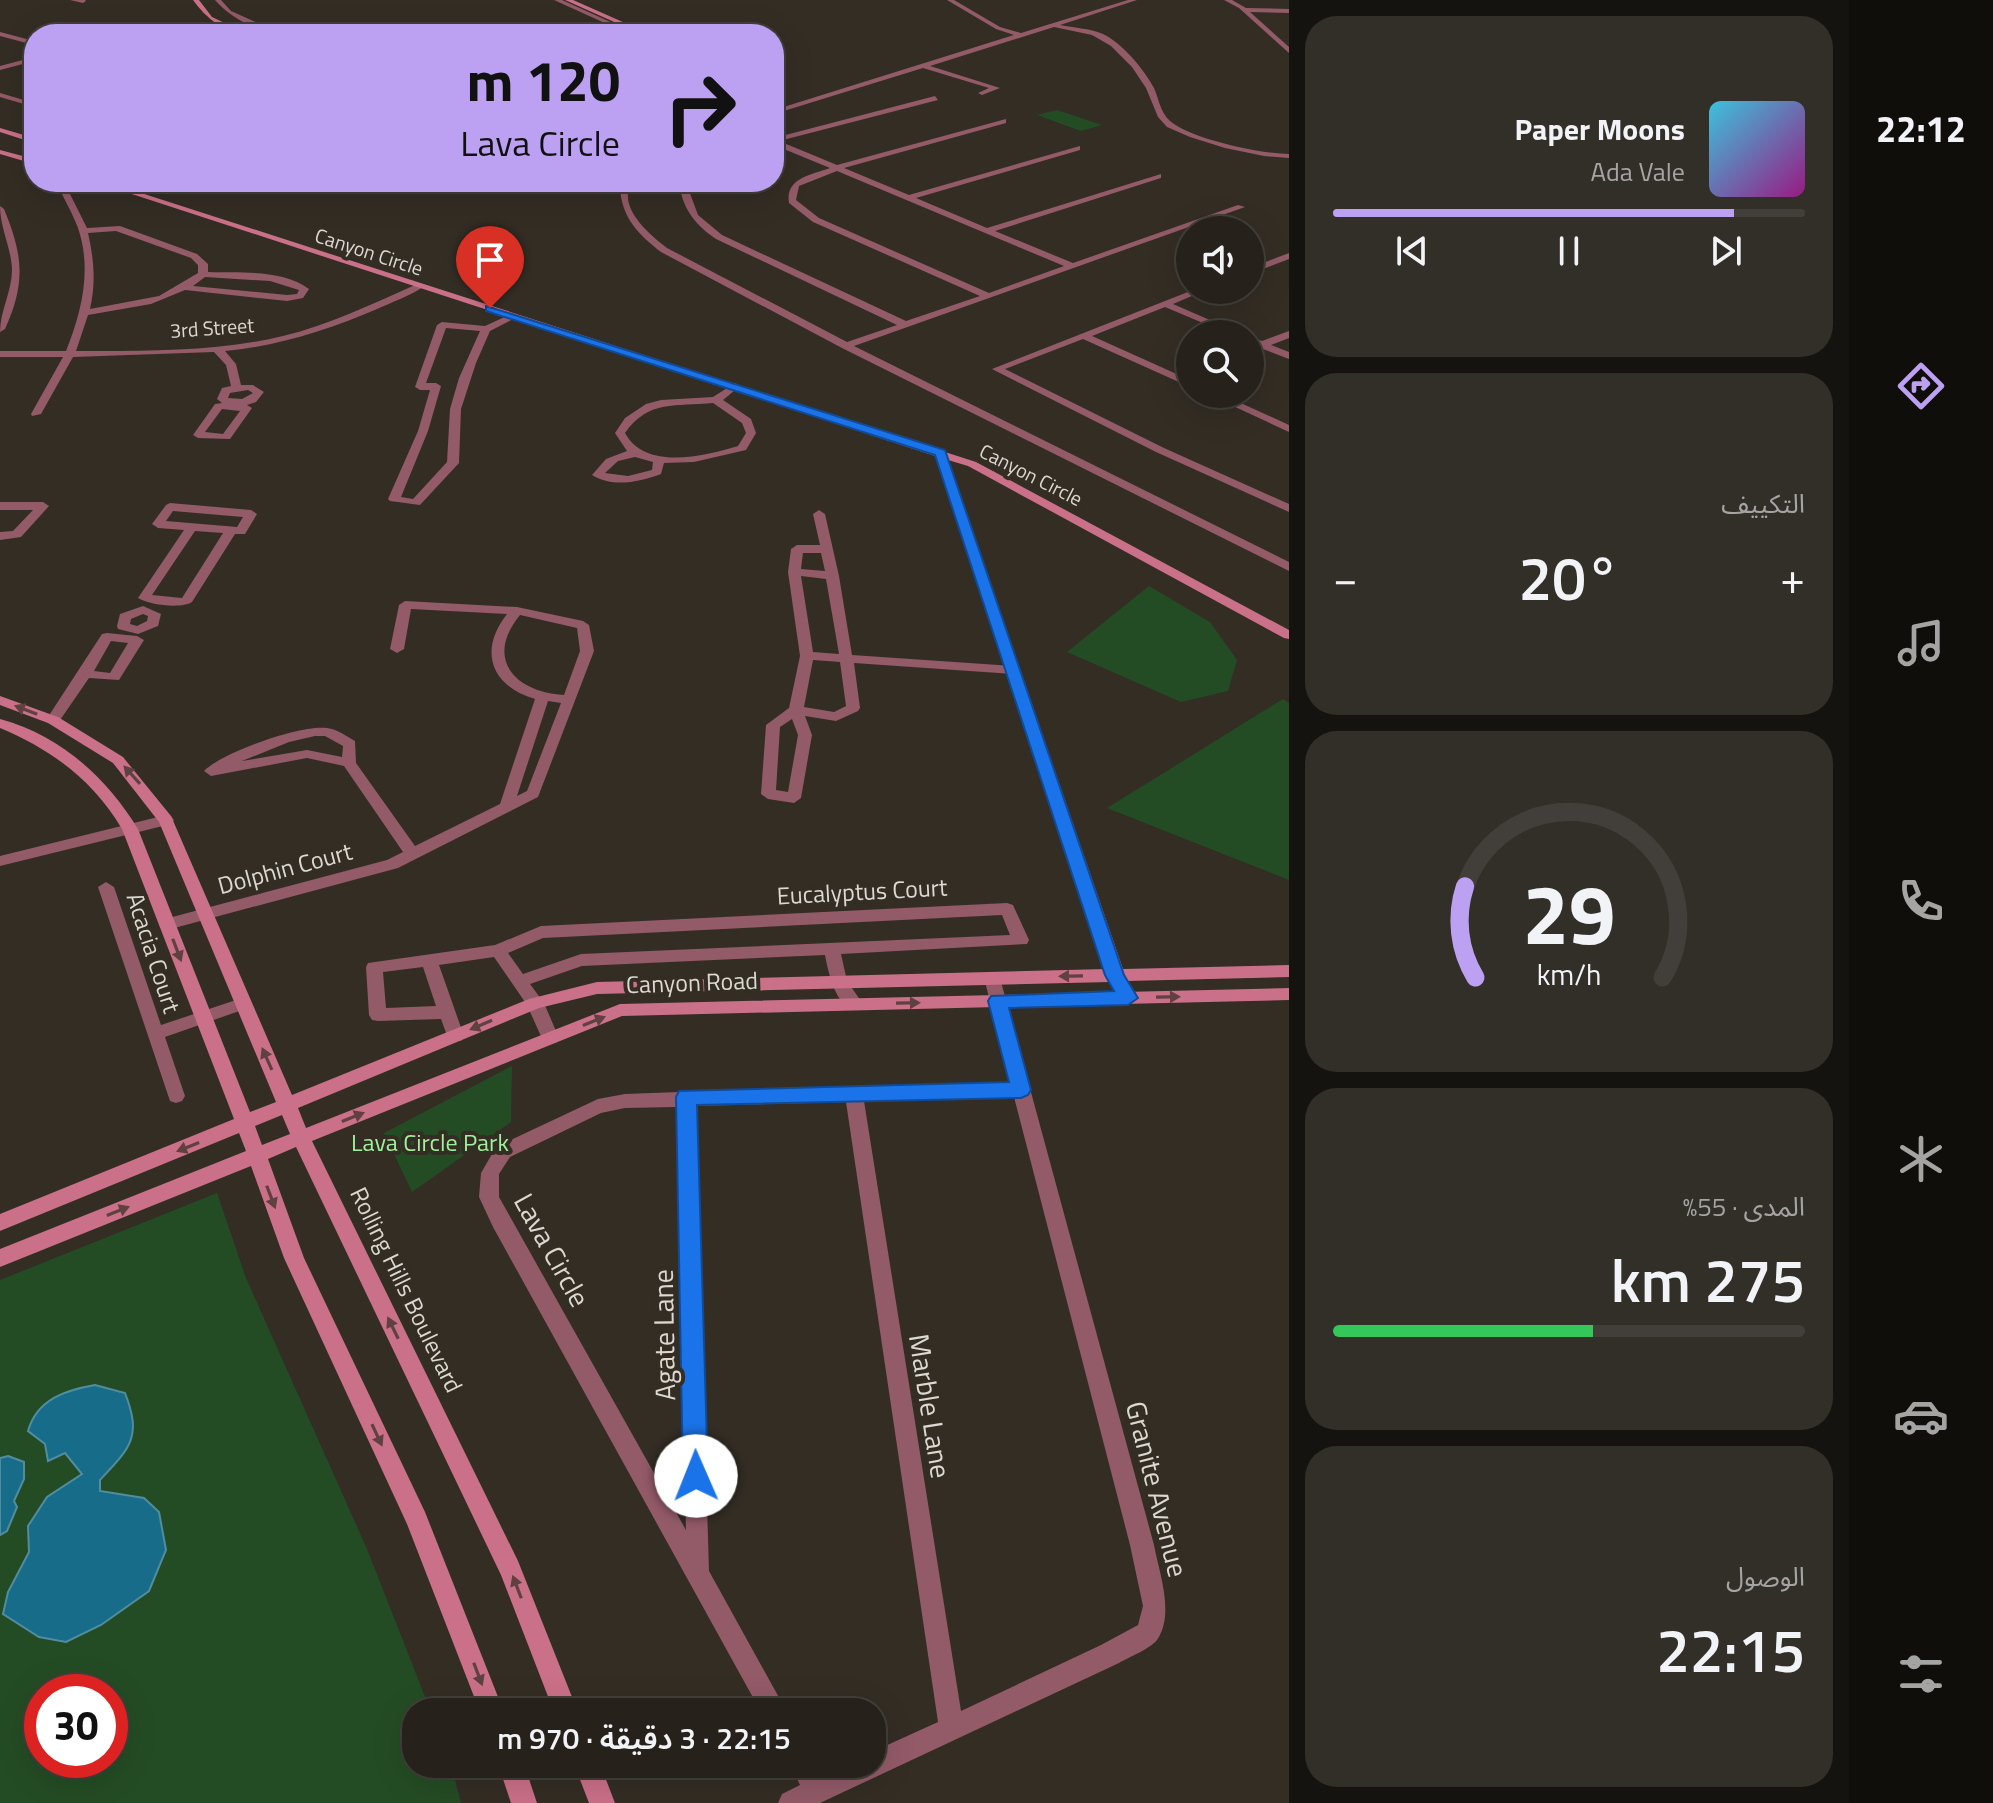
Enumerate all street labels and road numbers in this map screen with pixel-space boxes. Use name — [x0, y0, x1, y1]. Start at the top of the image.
street label: Canyon Circle — [311, 219, 427, 284]
street label: 3rd Street — [169, 309, 255, 346]
street label: Canyon Circle — [974, 435, 1088, 514]
street label: Dolphin Court — [214, 833, 356, 903]
street label: Eucalyptus Court — [776, 869, 949, 913]
street label: Acacia Court — [118, 888, 191, 1018]
street label: Canyon Road — [625, 962, 759, 1002]
street label: Rolling Hills Boulevard — [341, 1181, 472, 1398]
street label: Lava Circle — [503, 1185, 601, 1315]
street label: Agate Lane — [641, 1269, 686, 1401]
street label: Marble Lane — [898, 1331, 963, 1481]
street label: Granite Avenue — [1115, 1396, 1200, 1581]

